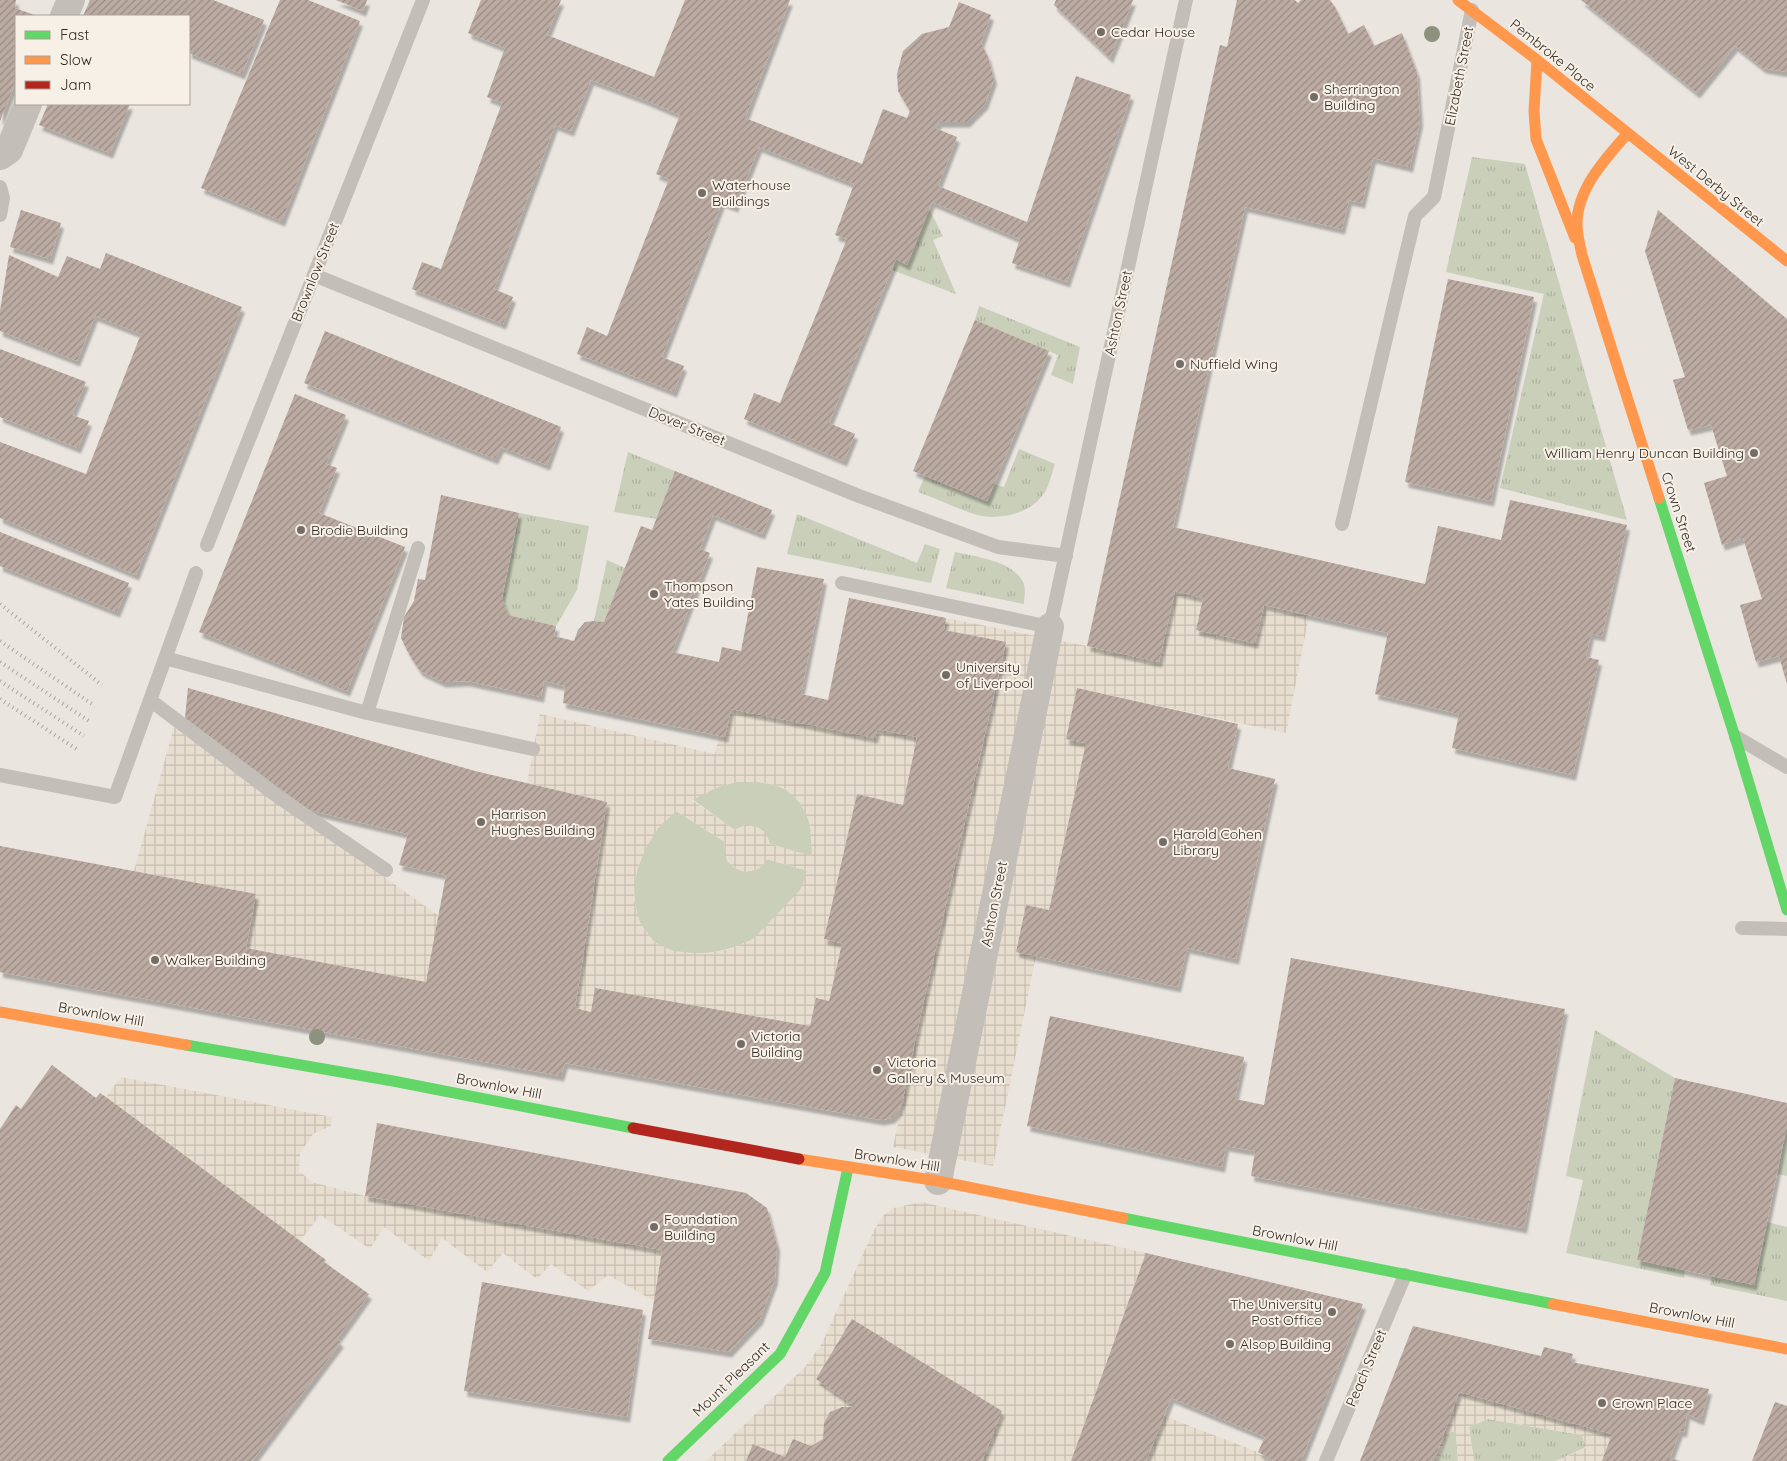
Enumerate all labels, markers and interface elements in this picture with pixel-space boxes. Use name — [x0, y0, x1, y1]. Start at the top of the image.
legend — [15, 15, 190, 105]
street label: Pembroke Place — [1507, 15, 1600, 95]
place label: Cedar House — [1111, 23, 1195, 41]
text: Fast — [60, 25, 89, 44]
street label: Elizabeth Street — [1441, 25, 1477, 127]
marker: Cedar House — [1095, 26, 1107, 38]
text: Slow — [60, 50, 92, 69]
text: Jam — [60, 75, 91, 94]
place label: Sherrington Building — [1324, 80, 1400, 114]
marker: Sherrington Building — [1308, 91, 1320, 103]
street label: West Derby Street — [1664, 142, 1768, 230]
place label: Waterhouse Buildings — [712, 176, 791, 210]
marker: Waterhouse Buildings — [696, 187, 708, 199]
street label: Brownlow Street — [287, 220, 343, 324]
street label: Ashton Street — [1100, 268, 1136, 357]
place label: Nuffield Wing — [1190, 355, 1278, 373]
marker: Nuffield Wing — [1174, 358, 1186, 370]
street label: Dover Street — [646, 402, 728, 450]
place label: William Henry Duncan Building — [1544, 444, 1744, 462]
marker: William Henry Duncan Building — [1748, 447, 1760, 459]
street label: Crown Street — [1658, 470, 1701, 555]
place label: Brodie Building — [311, 521, 408, 539]
marker: Brodie Building — [295, 524, 307, 536]
place label: Thompson Yates Building — [664, 577, 754, 611]
marker: Thompson Yates Building — [648, 588, 660, 600]
place label: University of Liverpool — [956, 658, 1033, 692]
marker: University of Liverpool — [940, 669, 952, 681]
place label: Harrison Hughes Building — [491, 805, 595, 839]
marker: Harrison Hughes Building — [475, 816, 487, 828]
place label: Harold Cohen Library — [1173, 825, 1262, 859]
marker: Harold Cohen Library — [1157, 836, 1169, 848]
street label: Ashton Street — [977, 859, 1011, 948]
place label: Walker Building — [165, 951, 266, 969]
marker: Walker Building — [149, 954, 161, 966]
street label: Brownlow Hill — [57, 998, 145, 1030]
place label: Victoria Building — [751, 1027, 802, 1061]
marker: Victoria Building — [735, 1038, 747, 1050]
place label: Victoria Gallery & Museum — [887, 1053, 1005, 1087]
marker: Victoria Gallery & Museum — [871, 1064, 883, 1076]
street label: Brownlow Hill — [455, 1069, 543, 1103]
street label: Brownlow Hill — [853, 1144, 941, 1176]
place label: Foundation Building — [664, 1210, 738, 1244]
marker: Foundation Building — [648, 1221, 660, 1233]
street label: Brownlow Hill — [1251, 1221, 1339, 1255]
place label: The University Post Office — [1230, 1295, 1322, 1329]
street label: Brownlow Hill — [1648, 1298, 1736, 1332]
marker: The University Post Office — [1326, 1306, 1338, 1318]
street label: Peach Street — [1342, 1327, 1390, 1409]
place label: Alsop Building — [1240, 1335, 1331, 1353]
street label: Mount Pleasant — [689, 1337, 774, 1420]
marker: Alsop Building — [1224, 1338, 1236, 1350]
place label: Crown Place — [1612, 1394, 1692, 1412]
marker: Crown Place — [1596, 1397, 1608, 1409]

